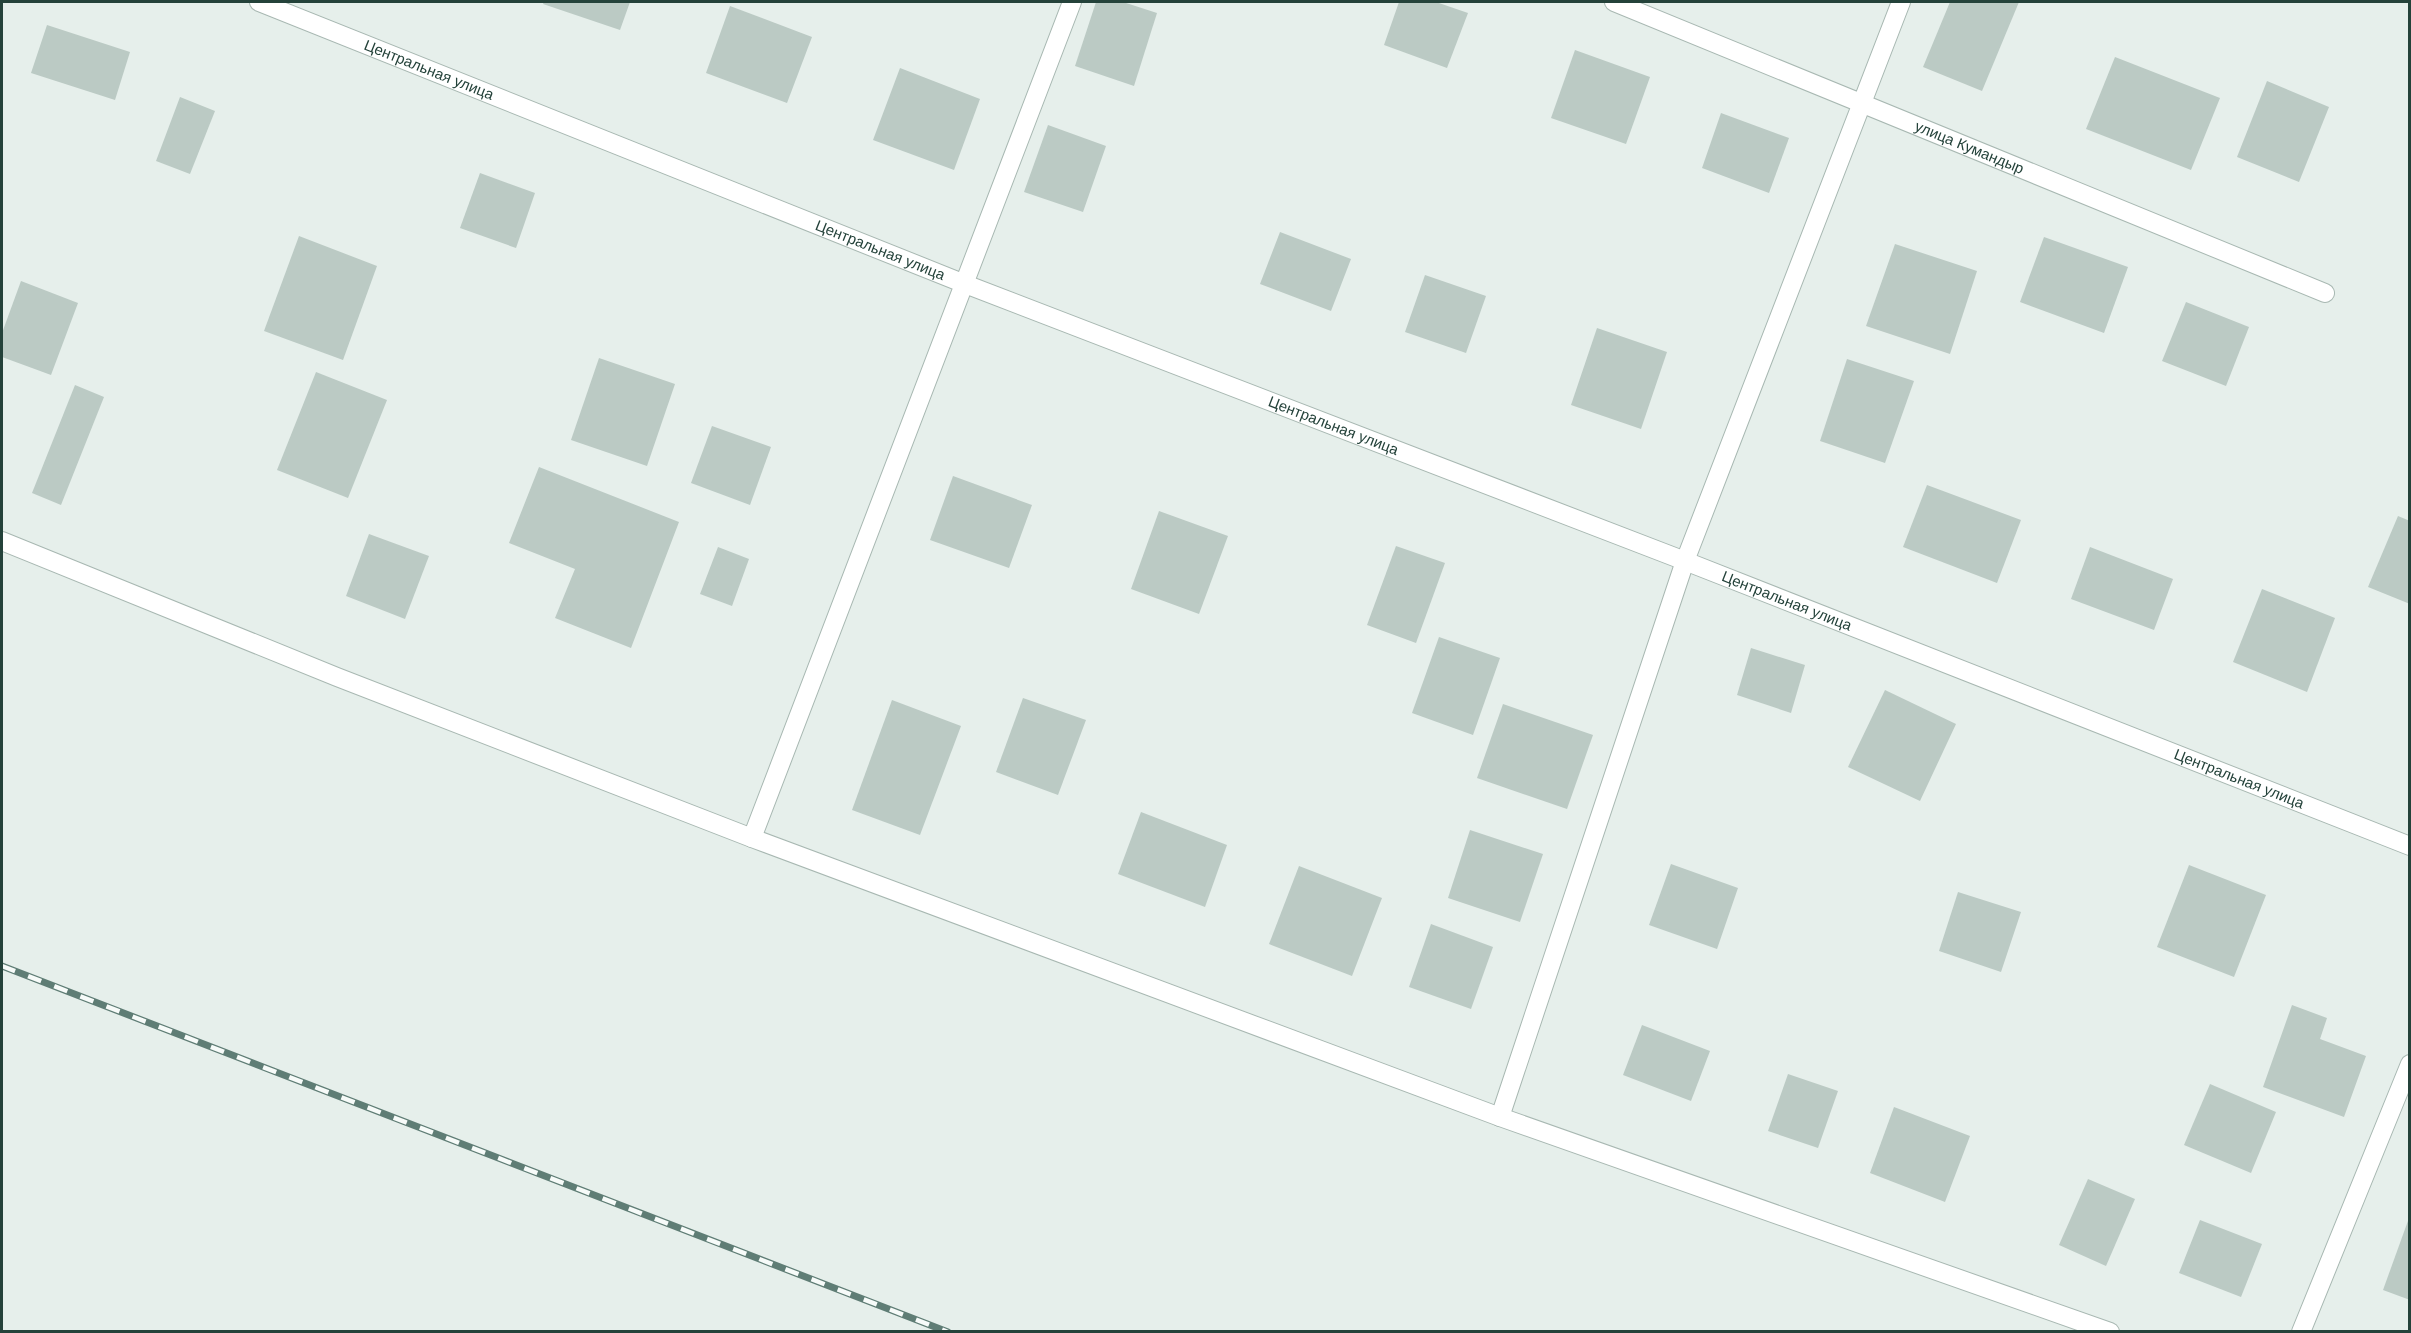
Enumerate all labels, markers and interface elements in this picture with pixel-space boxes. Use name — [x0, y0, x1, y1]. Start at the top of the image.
street label: Центральная улица — [362, 36, 497, 103]
street label: улица Кумандыр — [1913, 117, 2027, 177]
street label: Центральная улица — [813, 216, 948, 283]
street label: Центральная улица — [1266, 393, 1402, 458]
street label: Центральная улица — [1720, 567, 1855, 634]
street label: Центральная улица — [2172, 745, 2307, 812]

